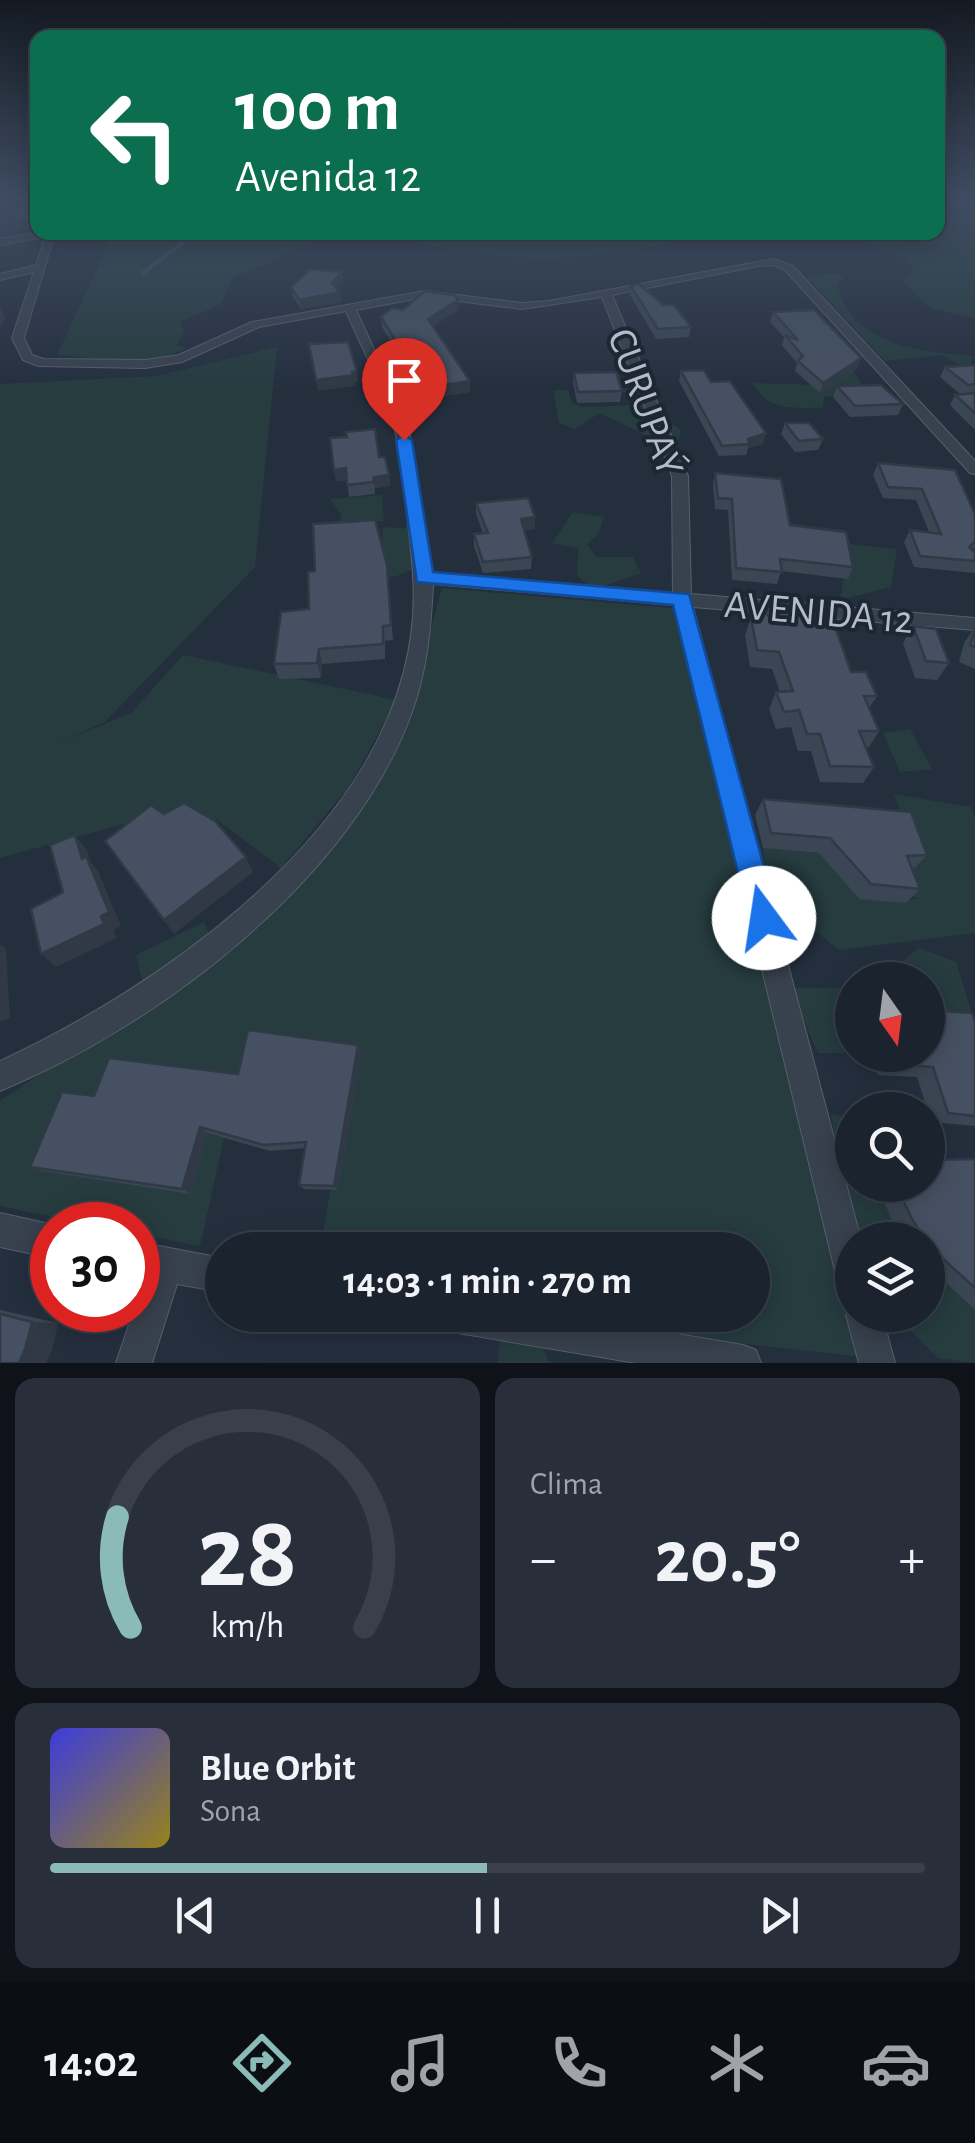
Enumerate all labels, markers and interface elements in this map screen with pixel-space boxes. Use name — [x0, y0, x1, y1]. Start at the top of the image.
icon: left — [70, 70, 200, 200]
text: 100 m — [235, 73, 400, 143]
text: Avenida 12 — [235, 155, 421, 200]
street label: CURUPA´Y — [600, 322, 694, 482]
pin — [362, 338, 447, 441]
icon: arrive — [377, 353, 432, 408]
street label: AVENIDA 12 — [723, 585, 915, 641]
position arrow — [712, 866, 816, 970]
north arrow — [835, 962, 945, 1072]
map controls — [835, 962, 945, 1332]
button: search — [835, 1092, 945, 1202]
speed limit sign: 30 — [30, 1202, 160, 1332]
button: layers — [835, 1222, 945, 1332]
text: 14:03 · 1 min · 270 m — [343, 1263, 632, 1301]
text: Clima — [530, 1468, 603, 1500]
text: 28 — [197, 1502, 298, 1606]
text: 20.5° — [655, 1521, 800, 1596]
text: − — [530, 1532, 556, 1587]
text: + — [899, 1532, 925, 1587]
text: km/h — [211, 1608, 284, 1644]
text: Blue Orbit — [200, 1750, 355, 1788]
text: Sona — [200, 1795, 261, 1827]
icon: previous — [168, 1888, 223, 1943]
icon: pause — [460, 1888, 515, 1943]
icon: next — [752, 1888, 807, 1943]
icon: directions — [227, 2028, 297, 2098]
icon: music — [385, 2028, 455, 2098]
icon: phone — [544, 2028, 614, 2098]
icon: climate — [702, 2028, 772, 2098]
icon: car — [861, 2028, 931, 2098]
text: 14:02 — [44, 2040, 138, 2085]

